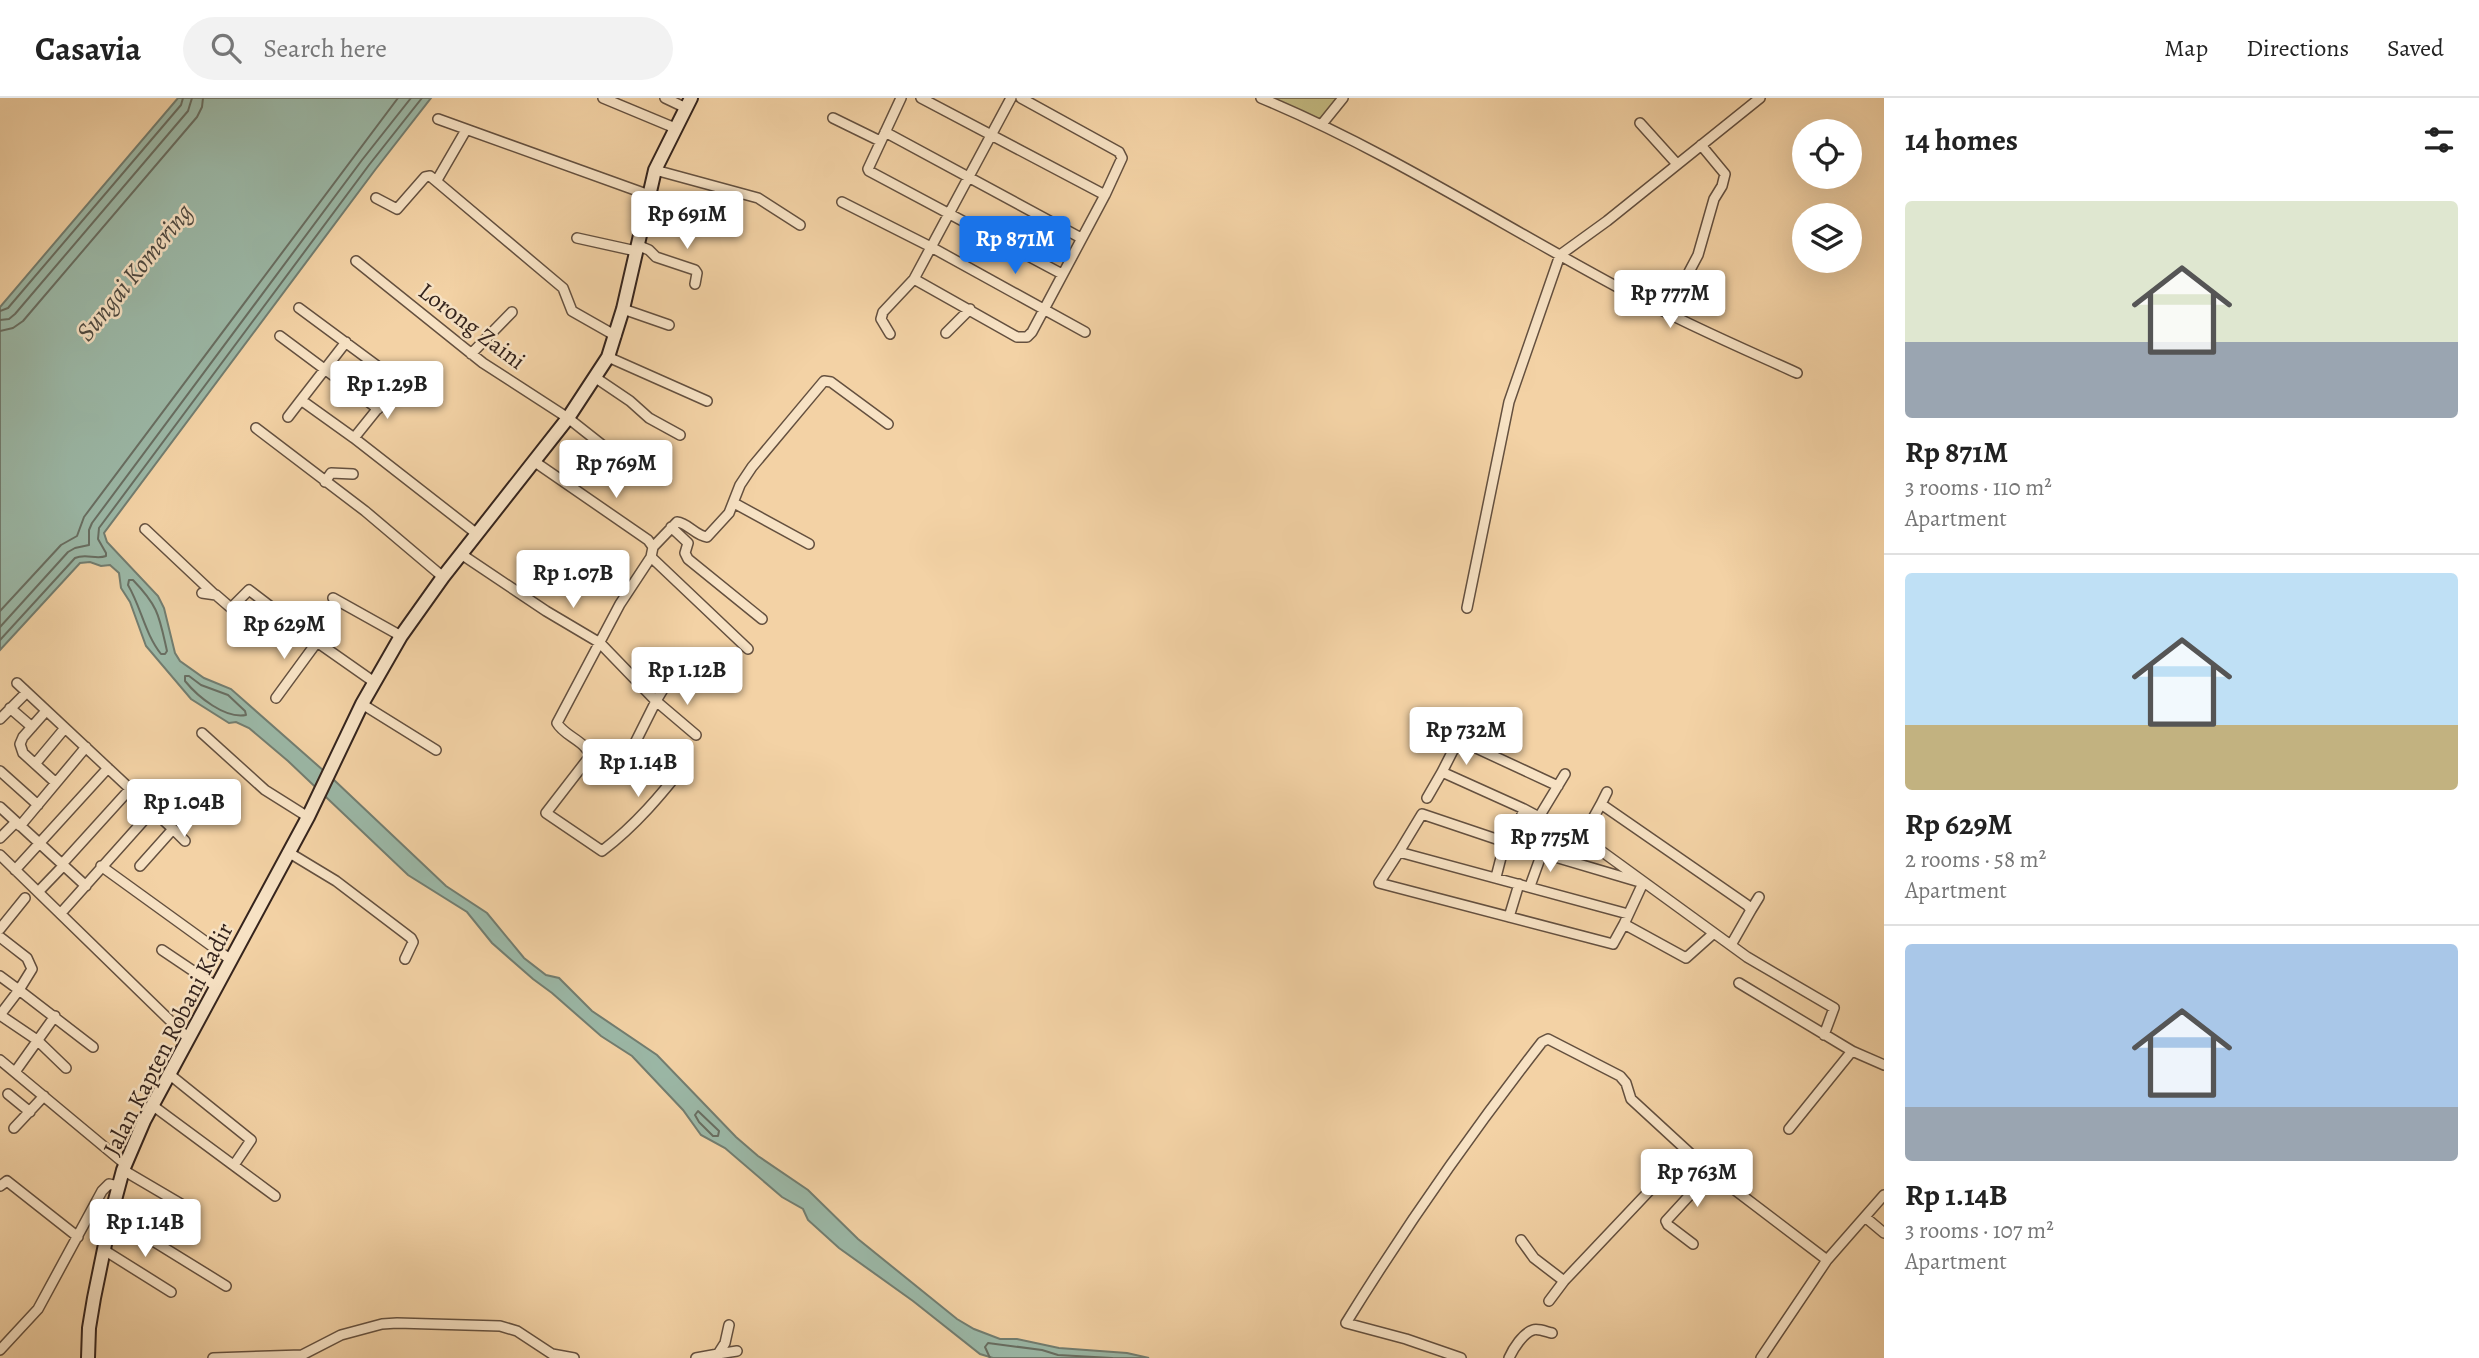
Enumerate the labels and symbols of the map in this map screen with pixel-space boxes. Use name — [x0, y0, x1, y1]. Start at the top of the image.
pin: Rp 691M — [622, 192, 752, 251]
water label: Sungai Komering — [68, 196, 201, 349]
pin: Rp 871M — [950, 216, 1080, 276]
pin: Rp 777M — [1605, 271, 1735, 330]
street label: Lorong Zaini — [412, 275, 532, 377]
pin: Rp 1.29B — [315, 362, 459, 421]
pin: Rp 769M — [551, 440, 681, 500]
pin: Rp 1.07B — [501, 550, 645, 610]
pin: Rp 629M — [219, 602, 349, 661]
pin: Rp 1.12B — [615, 648, 759, 707]
pin: Rp 732M — [1401, 708, 1531, 767]
pin: Rp 1.14B — [566, 740, 710, 799]
pin: Rp 1.04B — [112, 780, 256, 839]
pin: Rp 775M — [1485, 814, 1615, 874]
street label: Jalan Kapten Robani Kadir — [95, 917, 241, 1161]
pin: Rp 763M — [1632, 1150, 1762, 1209]
pin: Rp 1.14B — [73, 1200, 217, 1259]

